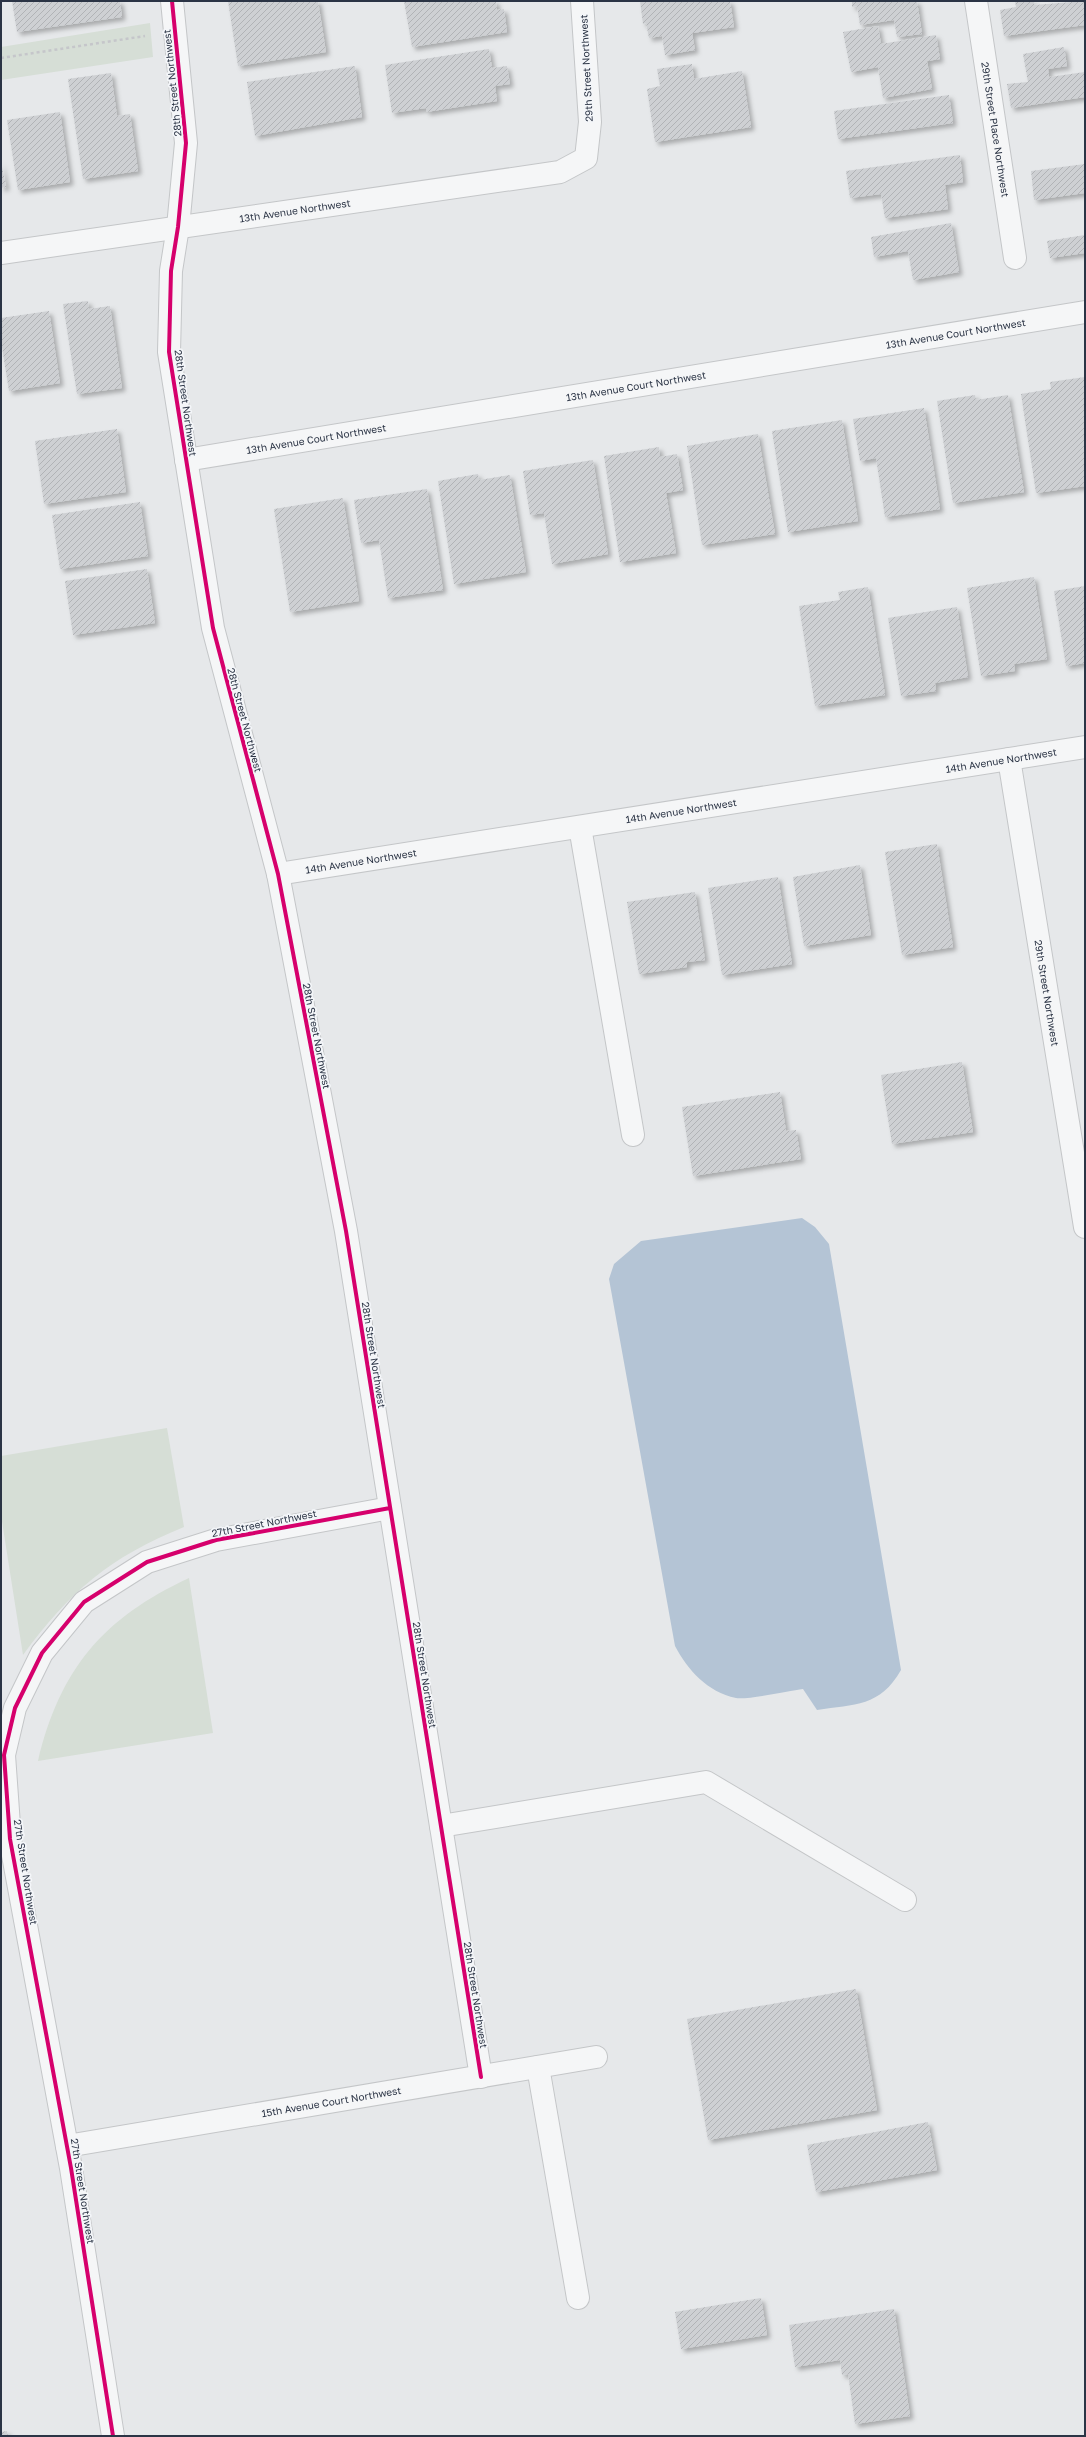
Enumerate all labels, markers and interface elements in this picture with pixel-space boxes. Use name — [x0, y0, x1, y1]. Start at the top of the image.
street label: 29th Street Northwest — [577, 14, 595, 122]
street label: 28th Street Northwest — [160, 29, 184, 137]
street label: 29th Street Place Northwest — [979, 61, 1012, 198]
street label: 13th Avenue Northwest — [239, 196, 351, 224]
street label: 13th Avenue Court Northwest — [885, 316, 1026, 351]
street label: 28th Street Northwest — [173, 349, 199, 457]
street label: 13th Avenue Court Northwest — [565, 369, 707, 403]
street label: 13th Avenue Court Northwest — [245, 421, 387, 456]
street label: 28th Street Northwest — [225, 667, 265, 773]
street label: 14th Avenue Northwest — [945, 746, 1058, 775]
street label: 14th Avenue Northwest — [625, 796, 737, 825]
street label: 14th Avenue Northwest — [305, 846, 417, 876]
street label: 29th Street Northwest — [1032, 939, 1062, 1047]
street label: 28th Street Northwest — [301, 982, 333, 1090]
street label: 28th Street Northwest — [360, 1301, 388, 1409]
street label: 27th Street Northwest — [210, 1507, 318, 1539]
street label: 28th Street Northwest — [411, 1621, 439, 1729]
street label: 27th Street Northwest — [12, 1818, 40, 1926]
street label: 28th Street Northwest — [462, 1941, 490, 2049]
street label: 15th Avenue Court Northwest — [260, 2084, 402, 2119]
street label: 27th Street Northwest — [69, 2137, 97, 2245]

